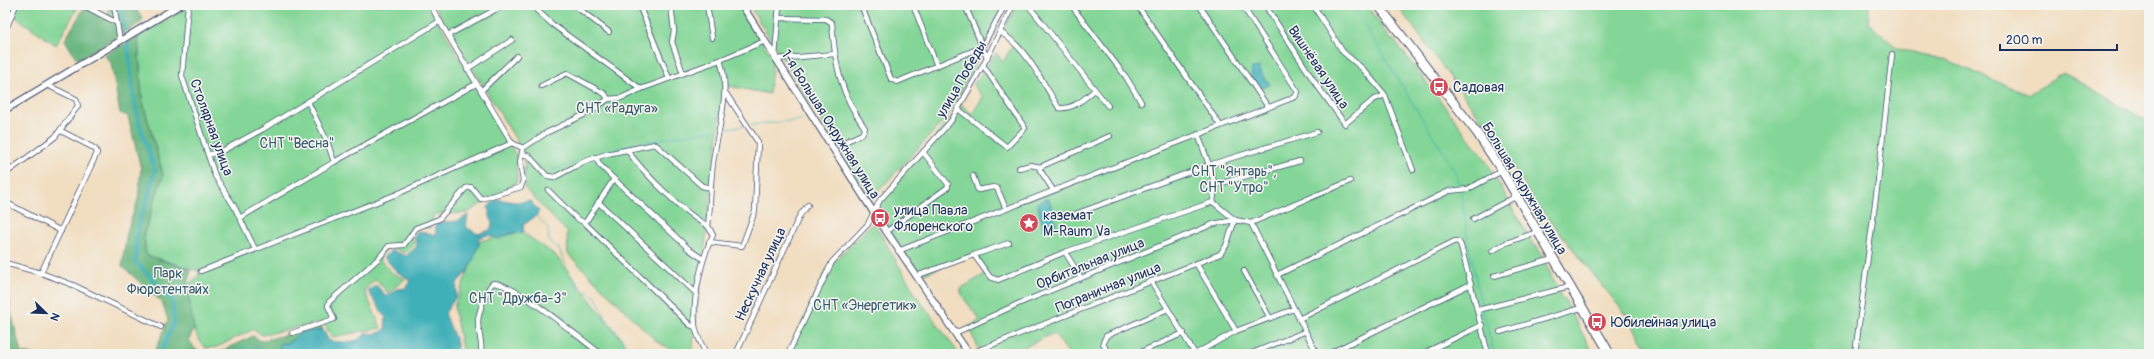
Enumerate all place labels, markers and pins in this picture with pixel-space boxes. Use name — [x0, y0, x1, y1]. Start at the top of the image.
bus stop icon: Садовая — [1428, 76, 1450, 98]
place label: Садовая — [1453, 79, 1504, 96]
place label: улица Павла Флоренского — [893, 202, 973, 235]
bus stop icon: улица Павла Флоренского — [869, 207, 891, 229]
place label: каземат M-Raum Va — [1043, 207, 1110, 240]
place icon: каземат M-Raum Va — [1018, 212, 1040, 234]
bus stop icon: Юбилейная улица — [1586, 311, 1608, 333]
place label: Юбилейная улица — [1611, 314, 1716, 331]

